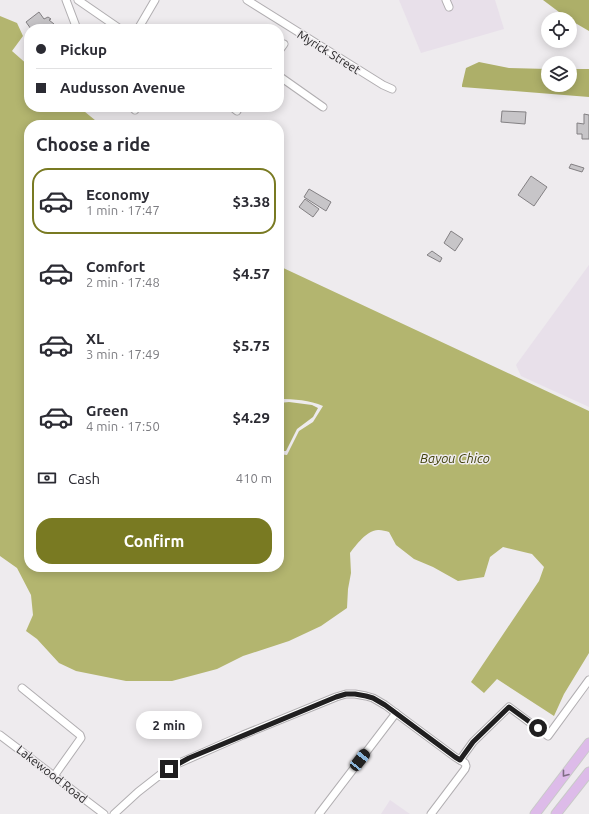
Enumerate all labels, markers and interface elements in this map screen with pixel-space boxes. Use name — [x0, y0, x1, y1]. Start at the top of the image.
map controls — [541, 12, 577, 92]
button: locate — [541, 12, 577, 48]
street label: Myrick Street — [295, 28, 363, 77]
text: Pickup — [60, 41, 107, 58]
button: layers — [541, 56, 577, 92]
text: Audusson Avenue — [60, 79, 185, 96]
text: Choose a ride — [36, 134, 150, 154]
icon: car — [38, 183, 74, 219]
text: Economy — [86, 186, 150, 203]
text: $3.38 — [232, 193, 270, 210]
text: 1 min · 17:47 — [86, 203, 160, 217]
icon: car — [38, 255, 74, 291]
text: Comfort — [86, 258, 145, 275]
text: $4.57 — [232, 265, 270, 282]
text: 2 min · 17:48 — [86, 275, 160, 289]
icon: car — [38, 327, 74, 363]
text: XL — [86, 330, 104, 347]
text: $5.75 — [232, 337, 270, 354]
text: 3 min · 17:49 — [86, 347, 160, 361]
icon: car — [38, 399, 74, 435]
text: Green — [86, 402, 128, 419]
text: $4.29 — [232, 409, 270, 426]
text: 4 min · 17:50 — [86, 419, 160, 433]
water label: Bayou Chico — [420, 451, 490, 465]
icon: cash — [36, 467, 58, 489]
text: Cash — [68, 470, 100, 487]
text: 410 m — [236, 471, 272, 485]
button: Confirm — [36, 518, 272, 564]
callout: 2 min — [136, 711, 202, 739]
text: 2 min — [153, 718, 185, 732]
route start — [529, 719, 547, 737]
street label: Lakewood Road — [14, 743, 90, 805]
car — [348, 747, 372, 773]
route end — [160, 760, 178, 778]
one-way arrow — [563, 770, 570, 777]

